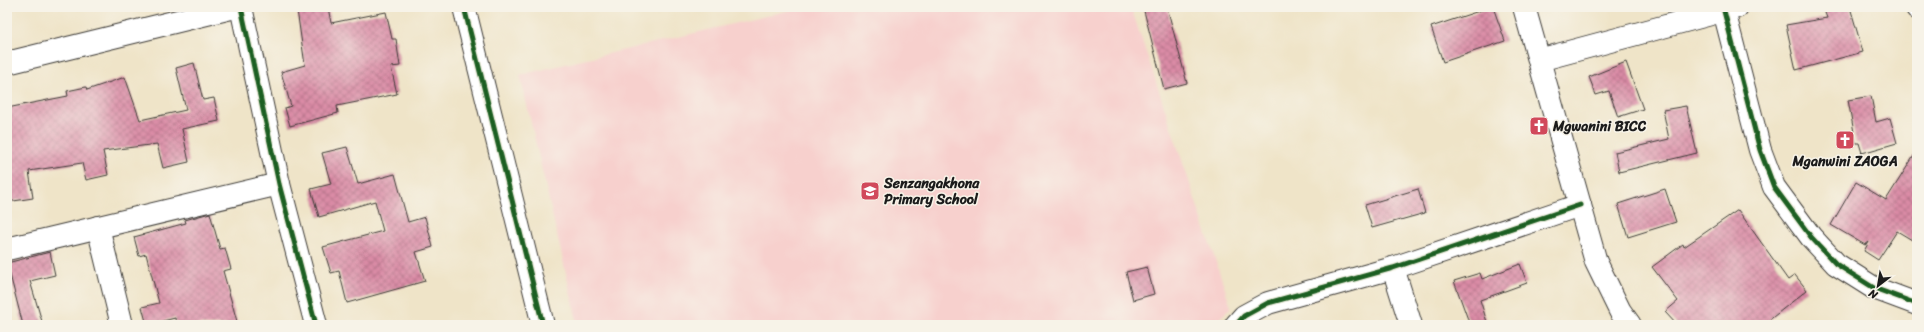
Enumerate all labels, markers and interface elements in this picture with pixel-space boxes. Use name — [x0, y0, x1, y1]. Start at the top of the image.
place label: Mgwanini BICC — [1552, 114, 1647, 139]
church icon: Mgwanini BICC — [1528, 115, 1550, 137]
church icon: Mganwini ZAOGA — [1834, 129, 1856, 151]
place label: Mganwini ZAOGA — [1791, 149, 1898, 174]
place label: Senzangakhona Primary School — [883, 171, 980, 212]
school or university icon: Senzangakhona Primary School — [859, 180, 881, 202]
north arrow — [1858, 266, 1898, 306]
text: N — [1865, 284, 1882, 305]

